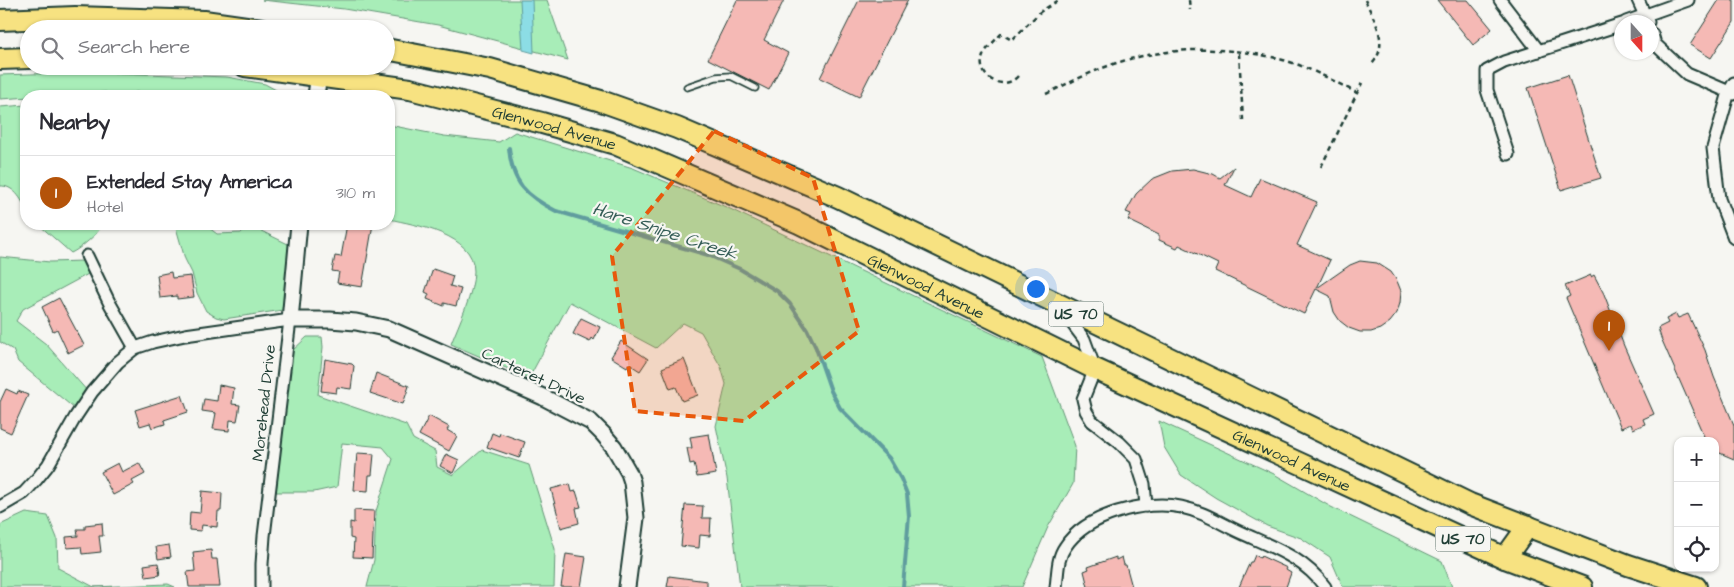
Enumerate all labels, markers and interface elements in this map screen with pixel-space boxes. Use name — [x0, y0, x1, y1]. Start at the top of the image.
north arrow — [1614, 15, 1659, 60]
search box — [20, 20, 395, 75]
icon: search — [38, 34, 66, 62]
text: Search here — [78, 34, 190, 61]
street label: Glenwood Avenue — [490, 101, 619, 156]
text: Nearby — [40, 108, 110, 137]
text: Extended Stay America — [87, 169, 292, 196]
text: 1 — [55, 182, 57, 204]
text: 310 m — [336, 182, 375, 204]
text: Hotel — [87, 196, 123, 218]
water label: Hare Snipe Creek — [589, 196, 741, 267]
street label: Glenwood Avenue — [864, 249, 988, 325]
your location — [1023, 276, 1049, 302]
road number: US 70 — [1048, 302, 1104, 326]
pin: 1 — [1593, 310, 1625, 351]
street label: Carteret Drive — [478, 342, 589, 410]
street label: Morehead Drive — [247, 343, 281, 463]
street label: Glenwood Avenue — [1229, 424, 1354, 498]
map controls — [1674, 437, 1719, 572]
button: + — [1674, 437, 1719, 482]
button: − — [1674, 482, 1719, 527]
road number: US 70 — [1436, 526, 1490, 552]
button: locate — [1674, 527, 1719, 572]

